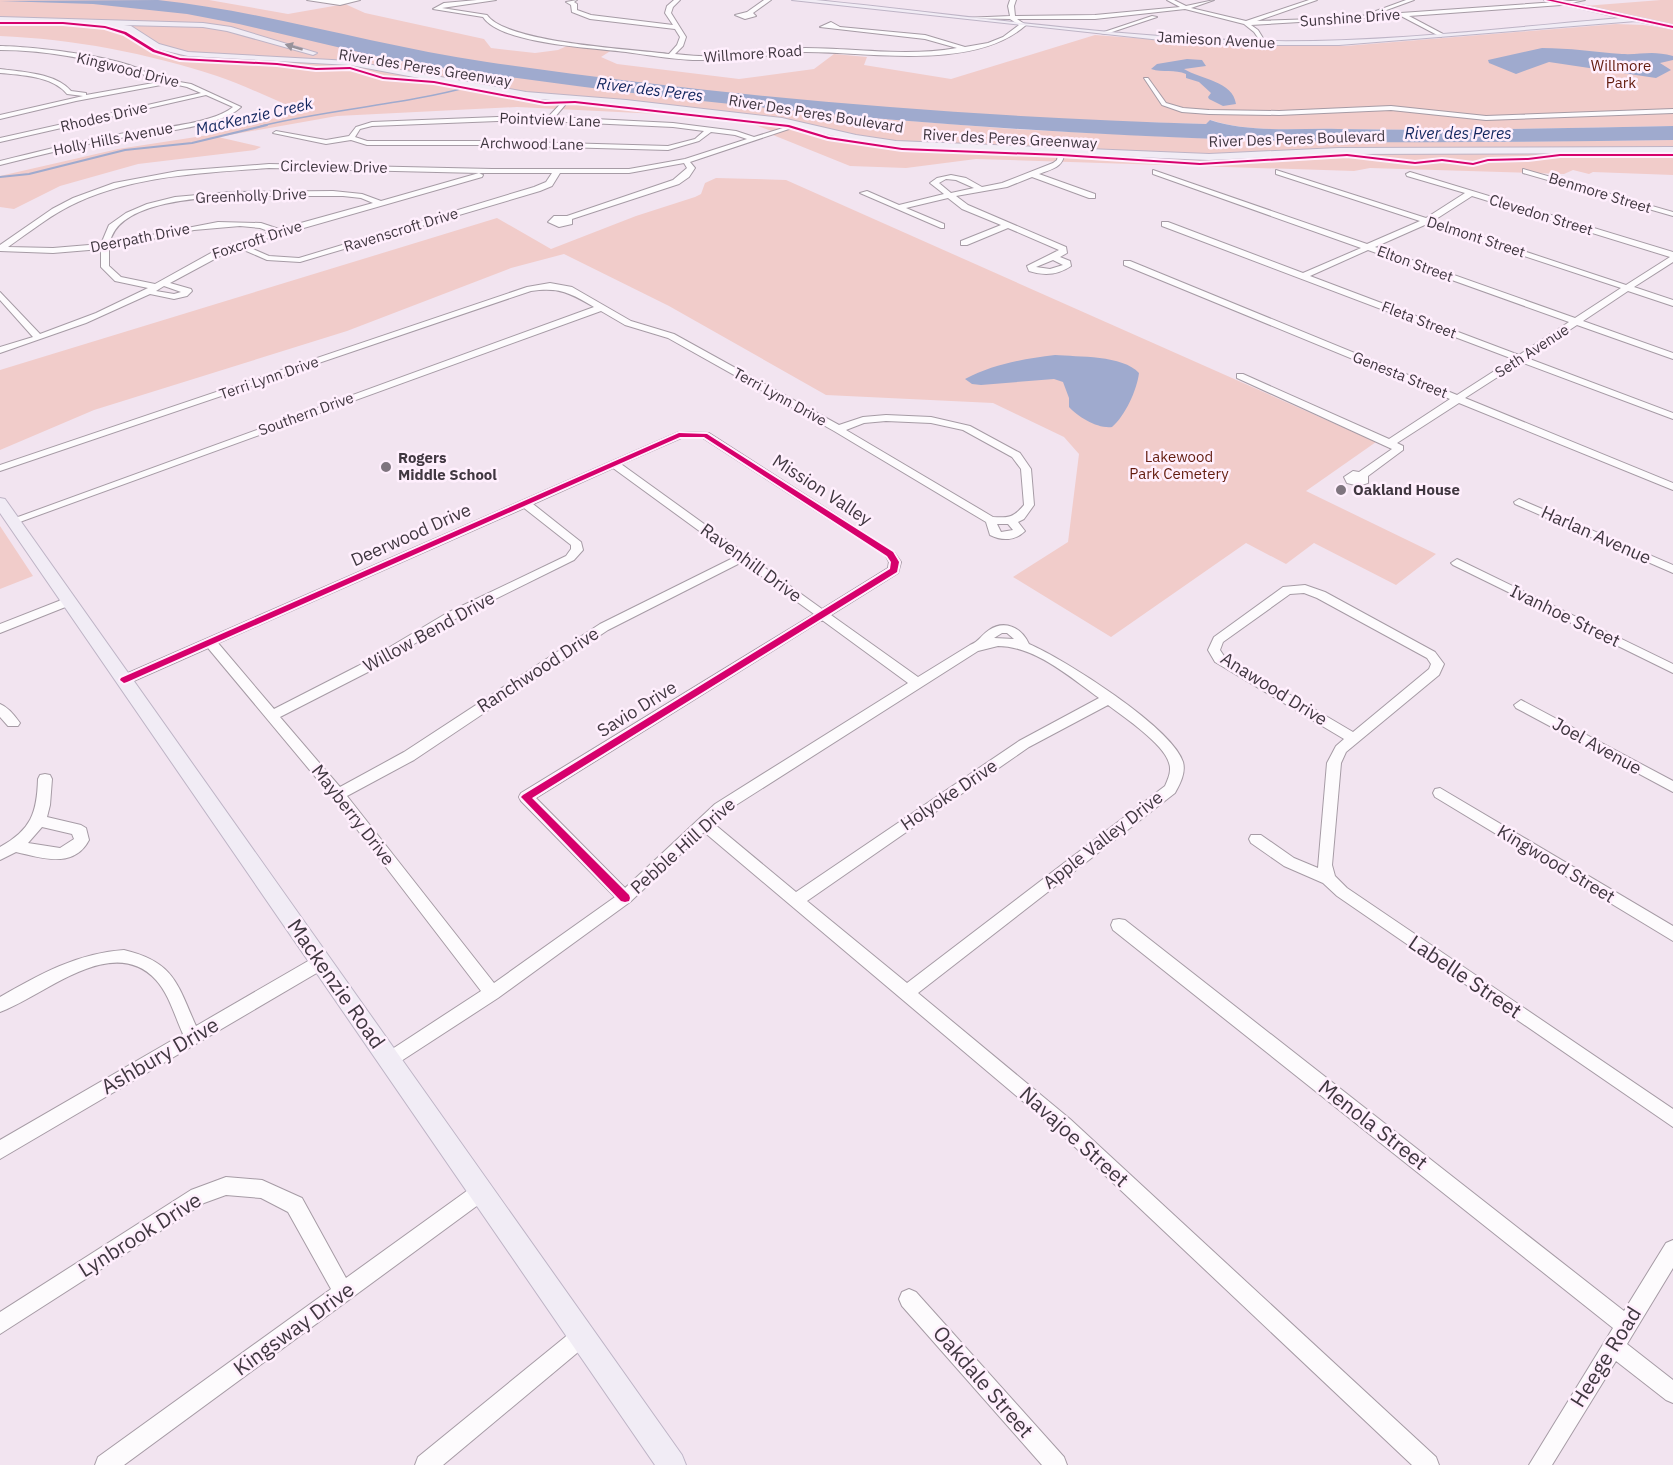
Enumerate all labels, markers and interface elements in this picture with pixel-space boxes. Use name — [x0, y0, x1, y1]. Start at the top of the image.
street label: Sunshine Drive — [1299, 5, 1401, 30]
street label: Jamieson Avenue — [1156, 27, 1276, 52]
street label: Willmore Road — [703, 41, 803, 66]
one-way arrow — [284, 42, 302, 51]
street label: River des Peres Greenway — [337, 44, 513, 91]
street label: Kingwood Drive — [75, 48, 181, 91]
park label: Willmore Park — [1591, 56, 1651, 92]
water label: River des Peres — [596, 73, 704, 105]
street label: River Des Peres Boulevard — [727, 90, 905, 137]
water label: MacKenzie Creek — [194, 93, 315, 139]
street label: Rhodes Drive — [58, 97, 149, 136]
street label: Pointview Lane — [499, 108, 601, 131]
street label: Holly Hills Avenue — [52, 118, 174, 159]
water label: River des Peres — [1404, 123, 1512, 143]
street label: River des Peres Greenway — [922, 124, 1098, 153]
street label: River Des Peres Boulevard — [1208, 126, 1386, 151]
street label: Archwood Lane — [480, 133, 584, 154]
street label: Circleview Drive — [280, 156, 388, 177]
street label: Benmore Street — [1546, 168, 1654, 217]
street label: Greenholly Drive — [195, 184, 307, 207]
street label: Clevedon Street — [1487, 190, 1595, 239]
street label: Ravenscroft Drive — [341, 203, 460, 256]
street label: Delmont Street — [1425, 212, 1528, 261]
street label: Foxcroft Drive — [209, 216, 304, 263]
street label: Deerpath Drive — [89, 219, 191, 256]
street label: Elton Street — [1375, 241, 1456, 286]
street label: Fleta Street — [1379, 297, 1459, 342]
street label: Seth Avenue — [1491, 320, 1572, 382]
street label: Genesta Street — [1350, 347, 1450, 402]
street label: Terri Lynn Drive — [217, 352, 321, 403]
street label: Terri Lynn Drive — [730, 363, 830, 430]
street label: Southern Drive — [256, 387, 356, 440]
park label: Lakewood Park Cemetery — [1129, 447, 1229, 483]
place label: Rogers Middle School — [398, 448, 497, 484]
street label: Mission Valley — [768, 449, 876, 530]
marker: Rogers Middle School — [379, 460, 393, 474]
place label: Oakland House — [1353, 480, 1460, 499]
marker: Oakland House — [1334, 483, 1348, 497]
street label: Deerwood Drive — [347, 498, 474, 571]
street label: Harlan Avenue — [1538, 500, 1655, 569]
street label: Ravenhill Drive — [696, 518, 807, 607]
street label: Ivanhoe Street — [1506, 579, 1624, 652]
street label: Willow Bend Drive — [359, 586, 499, 677]
street label: Ranchwood Drive — [472, 622, 603, 718]
street label: Anawood Drive — [1217, 647, 1332, 731]
street label: Savio Drive — [593, 675, 681, 742]
street label: Joel Avenue — [1549, 712, 1646, 780]
street label: Holyoke Drive — [896, 754, 1001, 835]
street label: Mayberry Drive — [307, 760, 400, 870]
street label: Apple Valley Drive — [1038, 786, 1167, 894]
street label: Pebble Hill Drive — [625, 792, 740, 899]
street label: Kingwood Street — [1493, 819, 1619, 908]
street label: Mackenzie Road — [282, 913, 392, 1054]
street label: Labelle Street — [1403, 928, 1528, 1024]
street label: Ashbury Drive — [95, 1010, 224, 1100]
street label: Menola Street — [1313, 1073, 1434, 1176]
street label: Navajoe Street — [1014, 1080, 1135, 1193]
street label: Lynbrook Drive — [73, 1185, 206, 1283]
street label: Kingsway Drive — [227, 1275, 359, 1381]
street label: Heege Road — [1563, 1301, 1647, 1412]
street label: Oakdale Street — [927, 1319, 1040, 1443]

